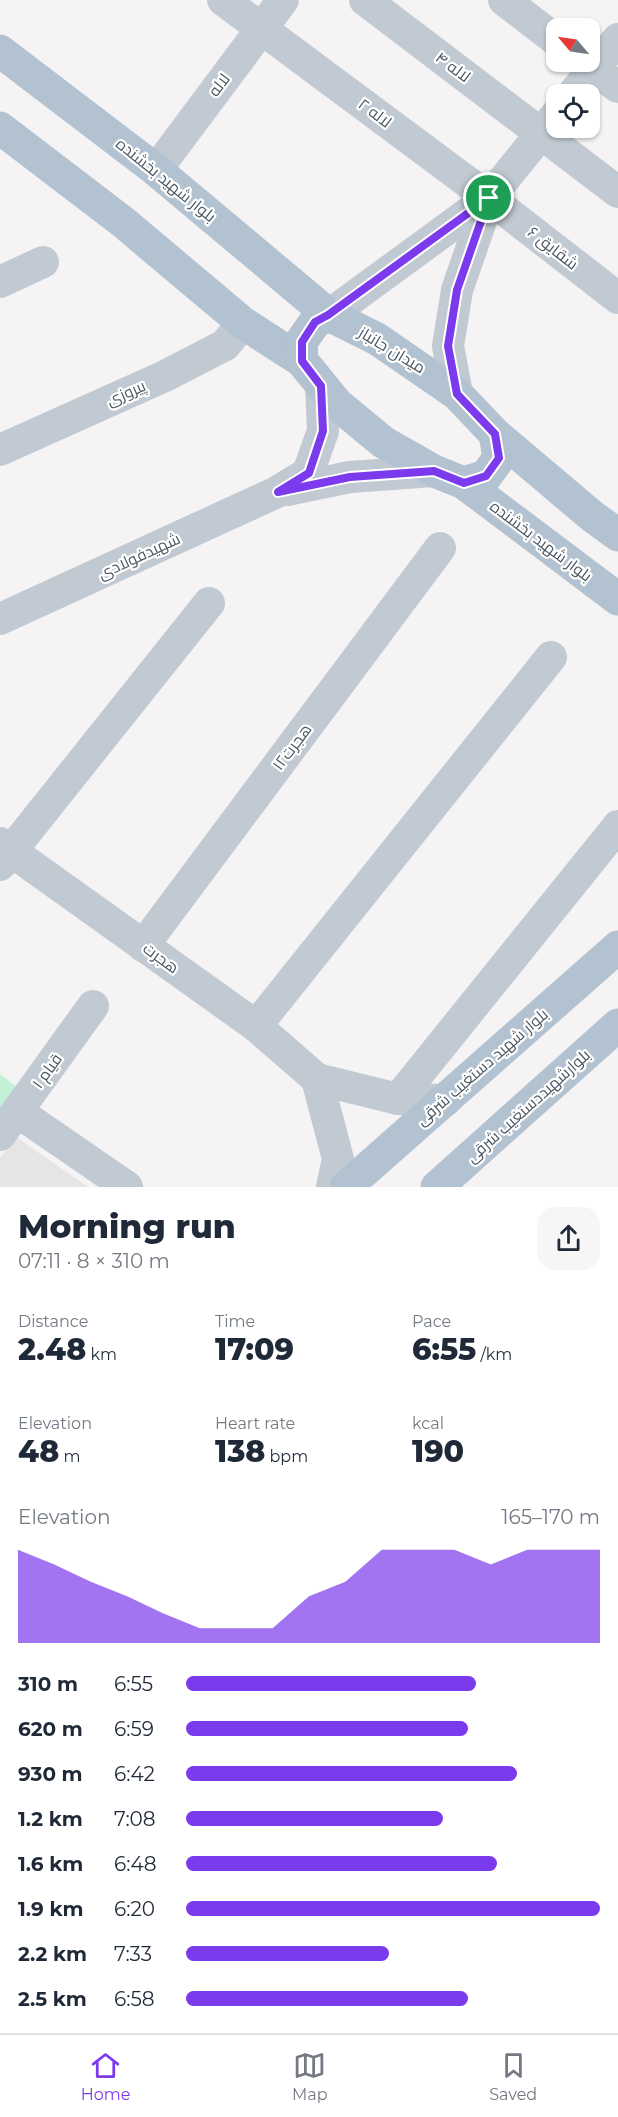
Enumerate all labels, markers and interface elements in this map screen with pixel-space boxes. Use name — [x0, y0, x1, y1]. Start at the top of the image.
north arrow — [546, 18, 600, 72]
map controls — [546, 18, 600, 138]
street label: لاله ۴ — [432, 48, 474, 86]
street label: لاله — [204, 70, 234, 100]
button: locate — [546, 84, 600, 138]
street label: لاله ۲ — [355, 94, 395, 132]
street label: بلوار شهید بخشنده — [112, 134, 220, 227]
pin — [463, 172, 514, 223]
icon: arrive — [472, 181, 505, 214]
street label: شقایق ۶ — [523, 222, 582, 274]
street label: میدان جانباز — [354, 322, 429, 378]
street label: پیروزی — [103, 376, 150, 412]
street label: بلوار شهید بخشنده — [486, 496, 596, 586]
street label: شهیدفولادی — [95, 529, 183, 584]
street label: هجرت۱۲ — [268, 720, 316, 774]
street label: هجرت — [139, 939, 183, 977]
street label: بلوار شهید دستغیب شرقی — [412, 1005, 553, 1130]
street label: بلوارشهیددستغیب شرقی — [462, 1045, 595, 1167]
street label: قیام ۱ — [28, 1050, 68, 1093]
text: Morning run — [18, 1206, 236, 1246]
button: share — [537, 1207, 600, 1270]
text: 07:11 · 8 × 310 m — [18, 1249, 170, 1273]
text: Distance — [18, 1312, 88, 1331]
text: Time — [215, 1312, 255, 1331]
text: Pace — [412, 1312, 451, 1331]
text: 2.48 — [18, 1331, 86, 1368]
text: 17:09 — [215, 1331, 294, 1368]
text: 6:55 — [412, 1331, 476, 1368]
text: km — [86, 1345, 117, 1364]
text: /km — [476, 1345, 512, 1364]
text: Elevation — [18, 1414, 92, 1433]
text: Heart rate — [215, 1414, 295, 1433]
text: kcal — [412, 1414, 444, 1433]
text: 48 — [18, 1433, 59, 1470]
text: 138 — [215, 1433, 265, 1470]
text: 190 — [412, 1433, 464, 1470]
text: m — [59, 1447, 81, 1466]
text: bpm — [265, 1447, 308, 1466]
text: Elevation — [18, 1505, 110, 1529]
text: 165–170 m — [501, 1505, 600, 1529]
text: 310 m — [18, 1672, 78, 1696]
text: 6:55 — [114, 1672, 153, 1696]
text: 620 m — [18, 1717, 83, 1741]
text: 6:59 — [114, 1717, 154, 1741]
text: 930 m — [18, 1762, 83, 1786]
text: 6:42 — [114, 1762, 155, 1786]
text: 1.2 km — [18, 1807, 83, 1831]
text: 7:08 — [114, 1807, 156, 1831]
text: 1.6 km — [18, 1852, 83, 1876]
text: 6:48 — [114, 1852, 157, 1876]
text: 1.9 km — [18, 1897, 84, 1921]
text: 6:20 — [114, 1897, 155, 1921]
text: 2.2 km — [18, 1942, 87, 1966]
text: 7:33 — [114, 1942, 152, 1966]
text: 2.5 km — [18, 1987, 87, 2011]
text: 6:58 — [114, 1987, 155, 2011]
tab: Home — [81, 2049, 130, 2104]
tab: Map — [292, 2049, 328, 2104]
tab: Saved — [489, 2049, 537, 2104]

